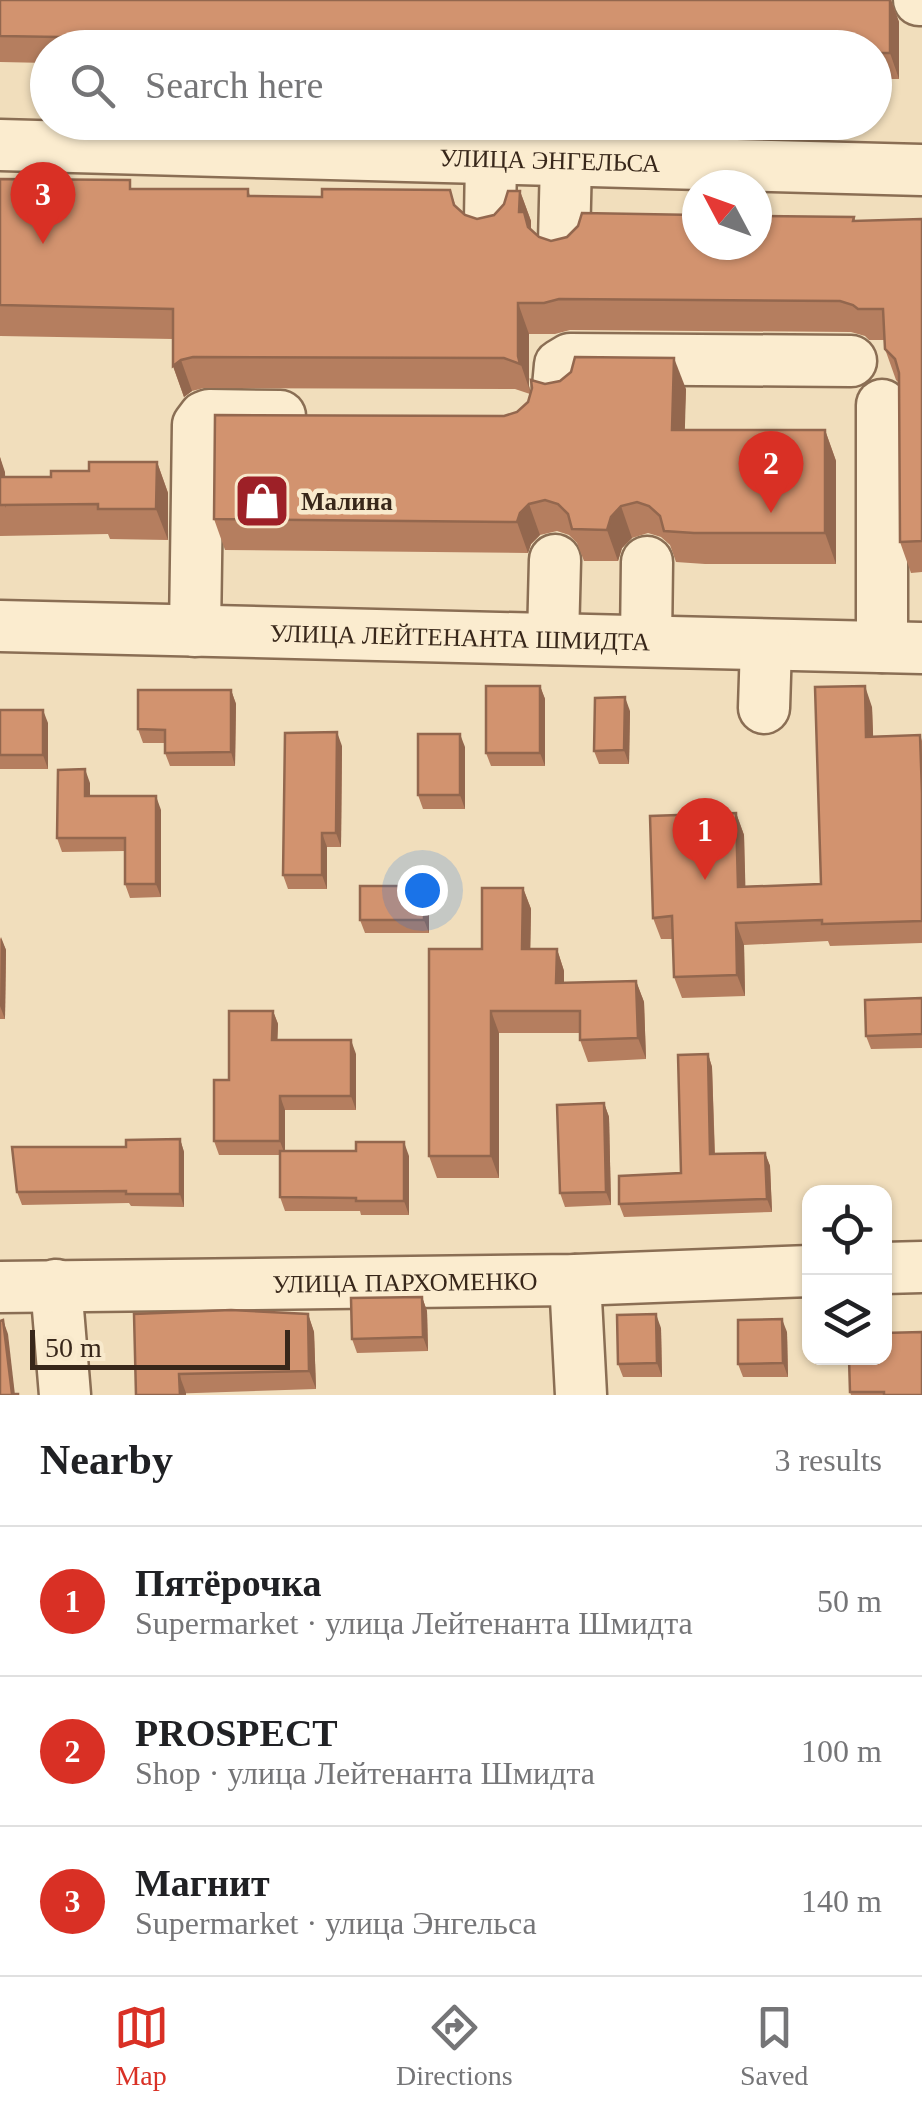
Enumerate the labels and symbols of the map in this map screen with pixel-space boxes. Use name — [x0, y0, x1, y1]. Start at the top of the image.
street label: УЛИЦА ЭНГЕЛЬСА — [439, 144, 660, 177]
pin: 3 — [10, 162, 76, 244]
north arrow — [682, 170, 772, 260]
pin: 2 — [738, 430, 804, 513]
shop icon: Малина — [232, 471, 292, 531]
place label: Малина — [301, 488, 393, 515]
street label: УЛИЦА ЛЕЙТЕНАНТА ШМИДТА — [269, 619, 650, 656]
pin: 1 — [672, 798, 738, 880]
your location — [397, 865, 448, 916]
street label: УЛИЦА ПАРХОМЕНКО — [272, 1267, 538, 1298]
scale bar — [30, 1325, 290, 1370]

